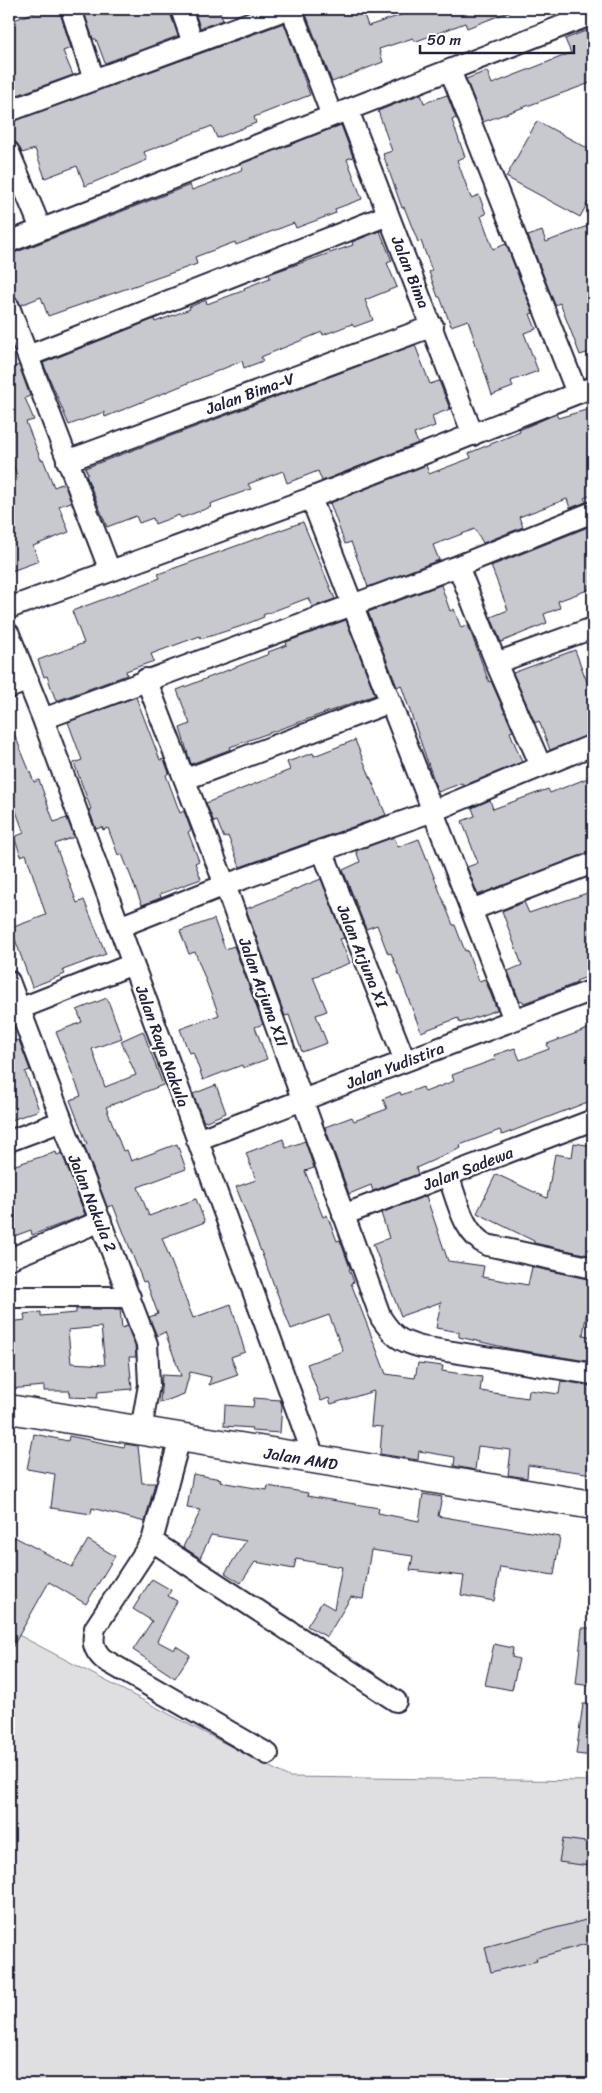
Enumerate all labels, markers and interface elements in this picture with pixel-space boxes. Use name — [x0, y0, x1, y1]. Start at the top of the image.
scale bar — [420, 22, 573, 54]
text: 50 m — [427, 27, 462, 53]
street label: Jalan Bima — [383, 231, 438, 313]
street label: Jalan Bima-V — [201, 364, 299, 423]
street label: Jalan Arjuna XI — [328, 899, 397, 1014]
street label: Jalan Arjuna XII — [230, 933, 297, 1051]
street label: Jalan Raya Nakula — [127, 980, 198, 1111]
street label: Jalan Yudistira — [341, 1033, 448, 1098]
street label: Jalan Sadewa — [418, 1138, 518, 1199]
street label: Jalan Nakula 2 — [59, 1149, 125, 1256]
street label: Jalan AMD — [261, 1438, 340, 1479]

